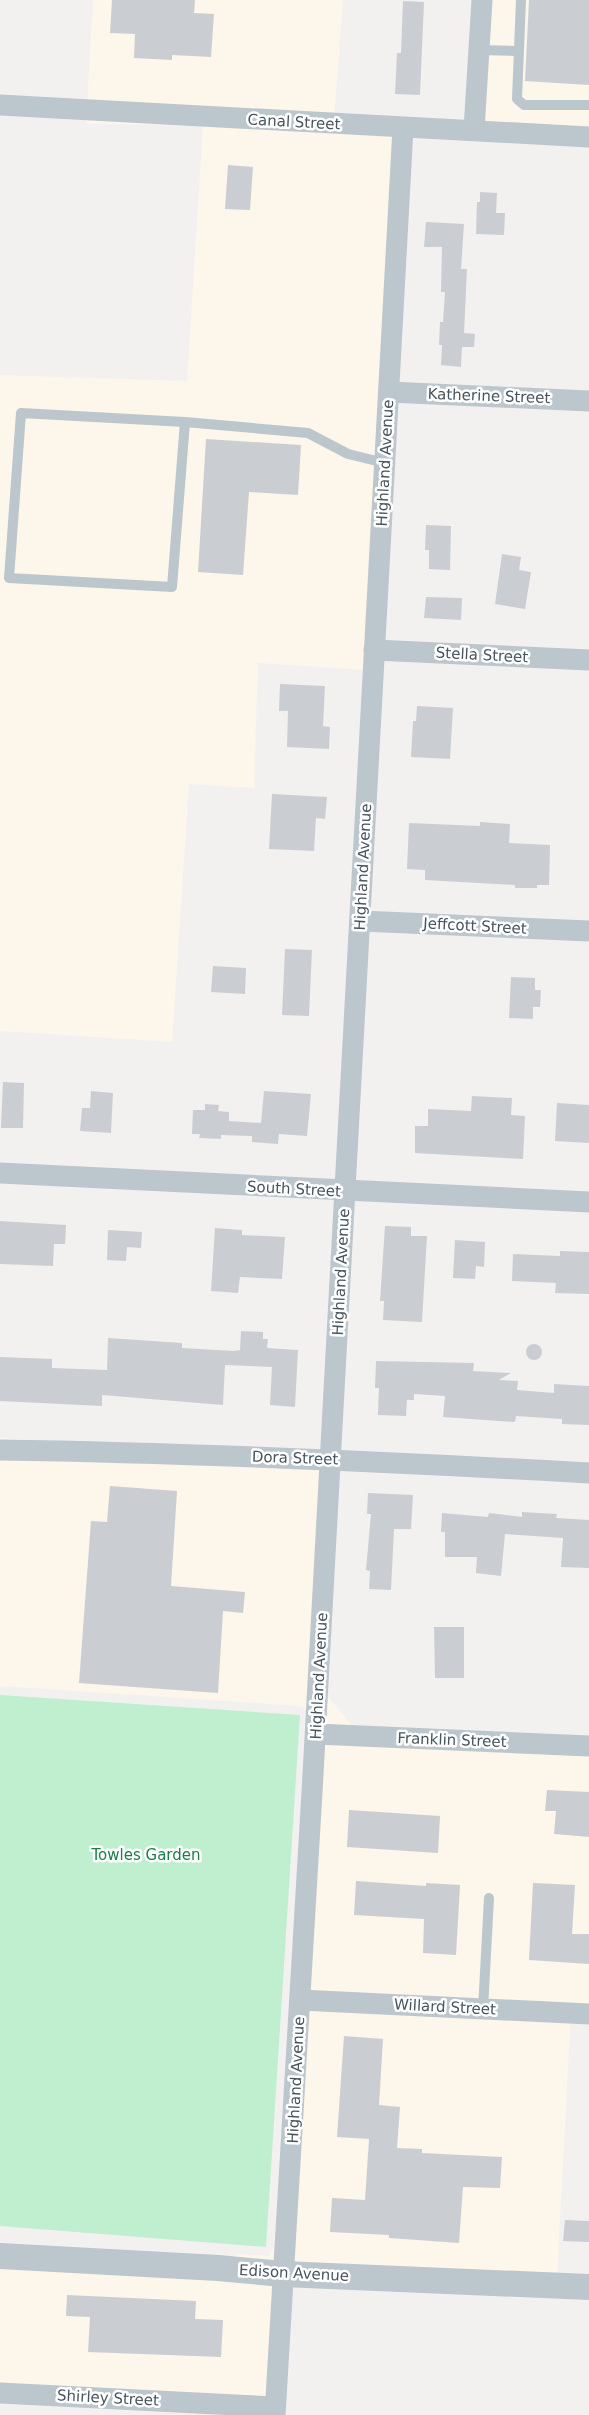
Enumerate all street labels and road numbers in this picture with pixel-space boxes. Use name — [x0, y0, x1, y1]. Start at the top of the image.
street label: Canal Street — [247, 111, 341, 133]
street label: Katherine Street — [427, 385, 551, 407]
street label: Highland Avenue — [373, 399, 397, 527]
street label: Stella Street — [435, 644, 529, 666]
street label: Highland Avenue — [351, 803, 375, 931]
street label: Jeffcott Street — [422, 914, 527, 938]
street label: South Street — [247, 1178, 341, 1200]
street label: Highland Avenue — [329, 1208, 353, 1336]
street label: Dora Street — [251, 1447, 339, 1469]
street label: Highland Avenue — [307, 1612, 331, 1740]
street label: Franklin Street — [397, 1729, 507, 1751]
street label: Willard Street — [394, 1995, 497, 2019]
street label: Highland Avenue — [284, 2016, 308, 2144]
street label: Edison Avenue — [239, 2261, 349, 2285]
street label: Shirley Street — [57, 2386, 160, 2410]

